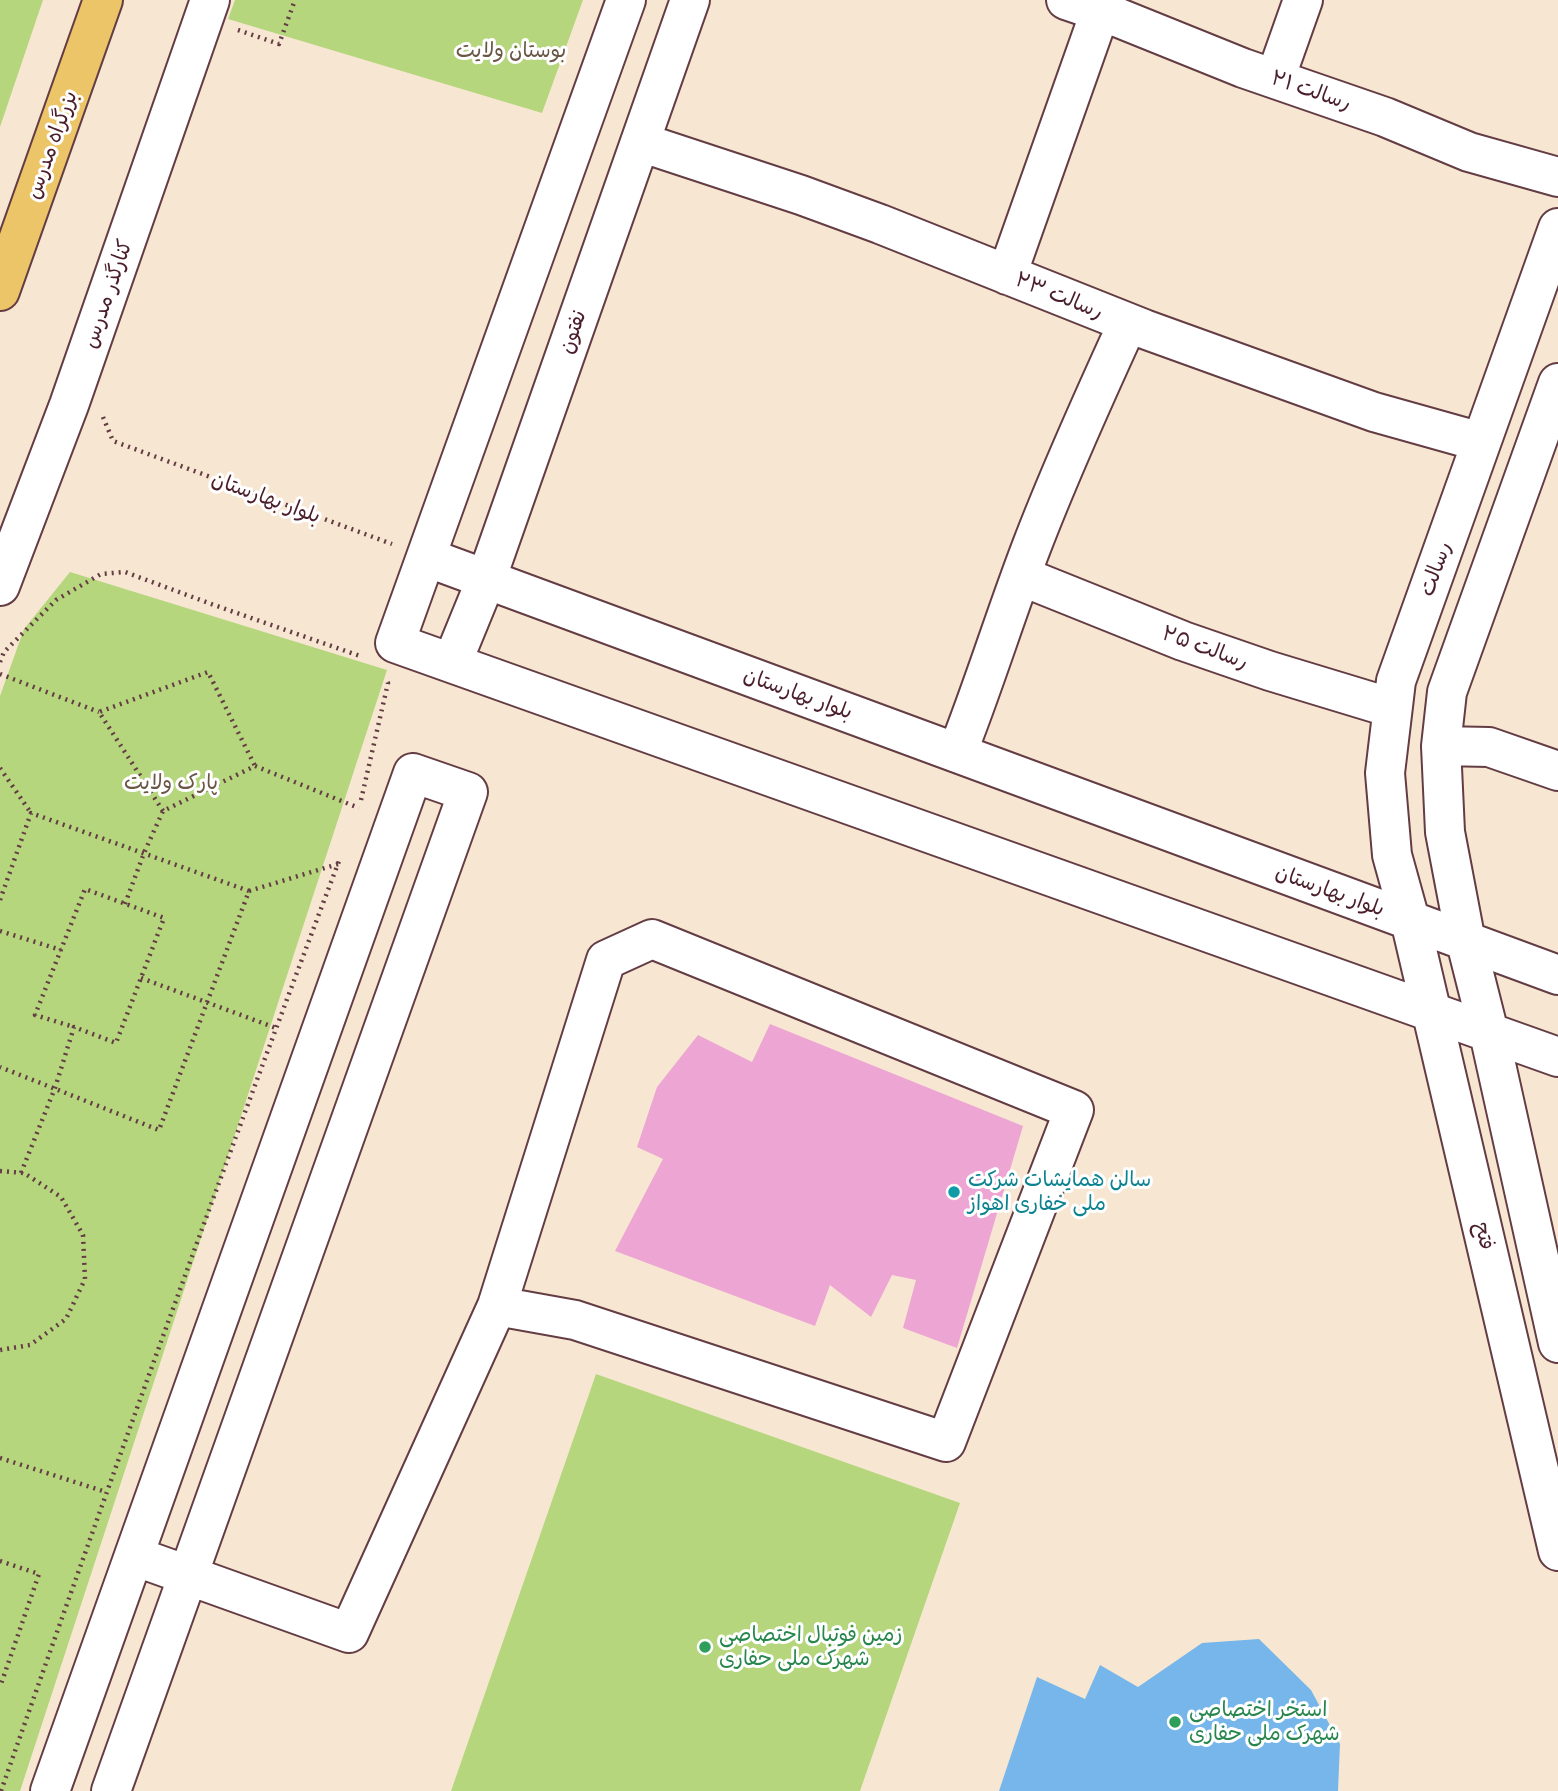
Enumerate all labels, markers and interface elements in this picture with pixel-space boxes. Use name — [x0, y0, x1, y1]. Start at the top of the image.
park label: بوستان ولایت — [456, 38, 566, 64]
street label: رسالت ۲۱ — [1268, 66, 1354, 116]
street label: بزرگراه مدرس — [21, 87, 83, 203]
street label: کنارگذر مدرس — [78, 236, 138, 352]
street label: رسالت ۲۳ — [1011, 267, 1107, 325]
street label: نفتون — [554, 307, 592, 357]
street label: بلوار بهارستان — [208, 467, 324, 529]
street label: رسالت — [1415, 538, 1457, 600]
street label: رسالت ۲۵ — [1158, 621, 1252, 675]
street label: بلوار بهارستان — [740, 663, 856, 725]
park label: پارک ولایت — [124, 770, 218, 796]
street label: بلوار بهارستان — [1272, 860, 1388, 922]
place label: سالن همایشات شرکت ملی خفاری اهواز — [968, 1167, 1151, 1217]
marker: سالن همایشات شرکت ملی خفاری اهواز — [946, 1184, 962, 1200]
street label: فتح — [1469, 1220, 1499, 1252]
place label: زمین فوتبال اختصاصی شهرک ملی حفاری — [719, 1622, 902, 1672]
marker: زمین فوتبال اختصاصی شهرک ملی حفاری — [697, 1639, 713, 1655]
place label: استخر اختصاصی شهرک ملی حفاری — [1189, 1697, 1340, 1747]
marker: استخر اختصاصی شهرک ملی حفاری — [1167, 1714, 1183, 1730]

